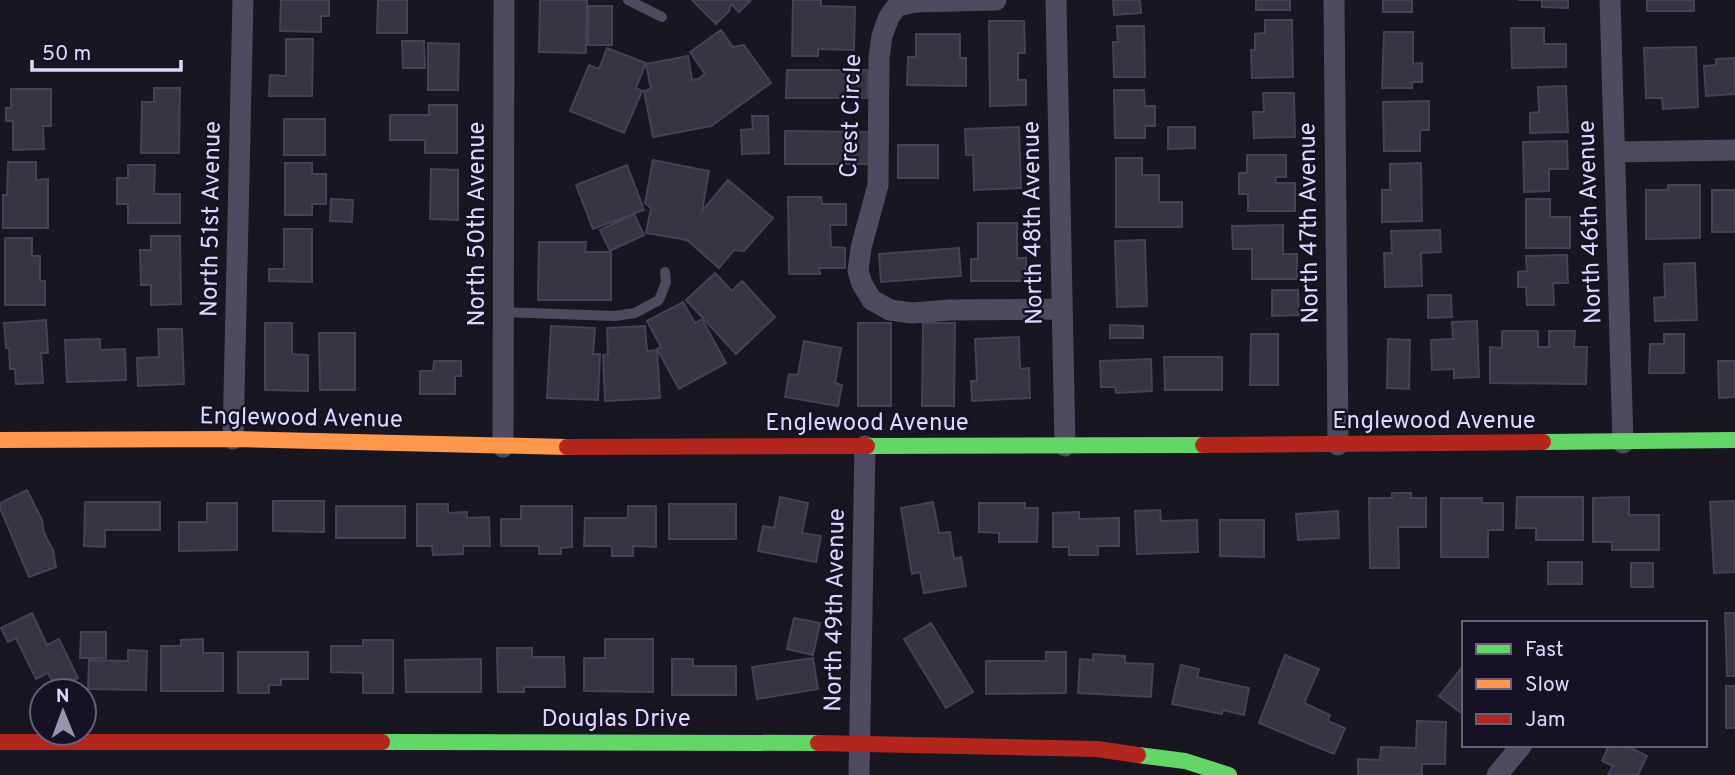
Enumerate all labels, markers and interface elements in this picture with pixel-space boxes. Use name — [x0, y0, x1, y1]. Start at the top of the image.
scale bar — [32, 28, 180, 72]
text: 50 m — [42, 41, 91, 68]
street label: Crest Circle — [835, 53, 869, 179]
street label: North 46th Avenue — [1572, 120, 1610, 324]
street label: North 51st Avenue — [195, 121, 229, 317]
street label: North 50th Avenue — [463, 121, 493, 327]
street label: North 48th Avenue — [1017, 121, 1051, 325]
street label: North 47th Avenue — [1293, 122, 1327, 324]
street label: Englewood Avenue — [199, 402, 403, 436]
street label: Englewood Avenue — [1332, 407, 1536, 437]
street label: Englewood Avenue — [765, 409, 969, 439]
street label: North 49th Avenue — [819, 508, 853, 712]
legend — [1462, 621, 1707, 747]
text: Fast — [1525, 637, 1564, 664]
text: Slow — [1525, 672, 1570, 699]
north arrow — [28, 677, 98, 747]
text: N — [56, 685, 70, 709]
street label: Douglas Drive — [541, 705, 691, 735]
text: Jam — [1525, 707, 1566, 734]

